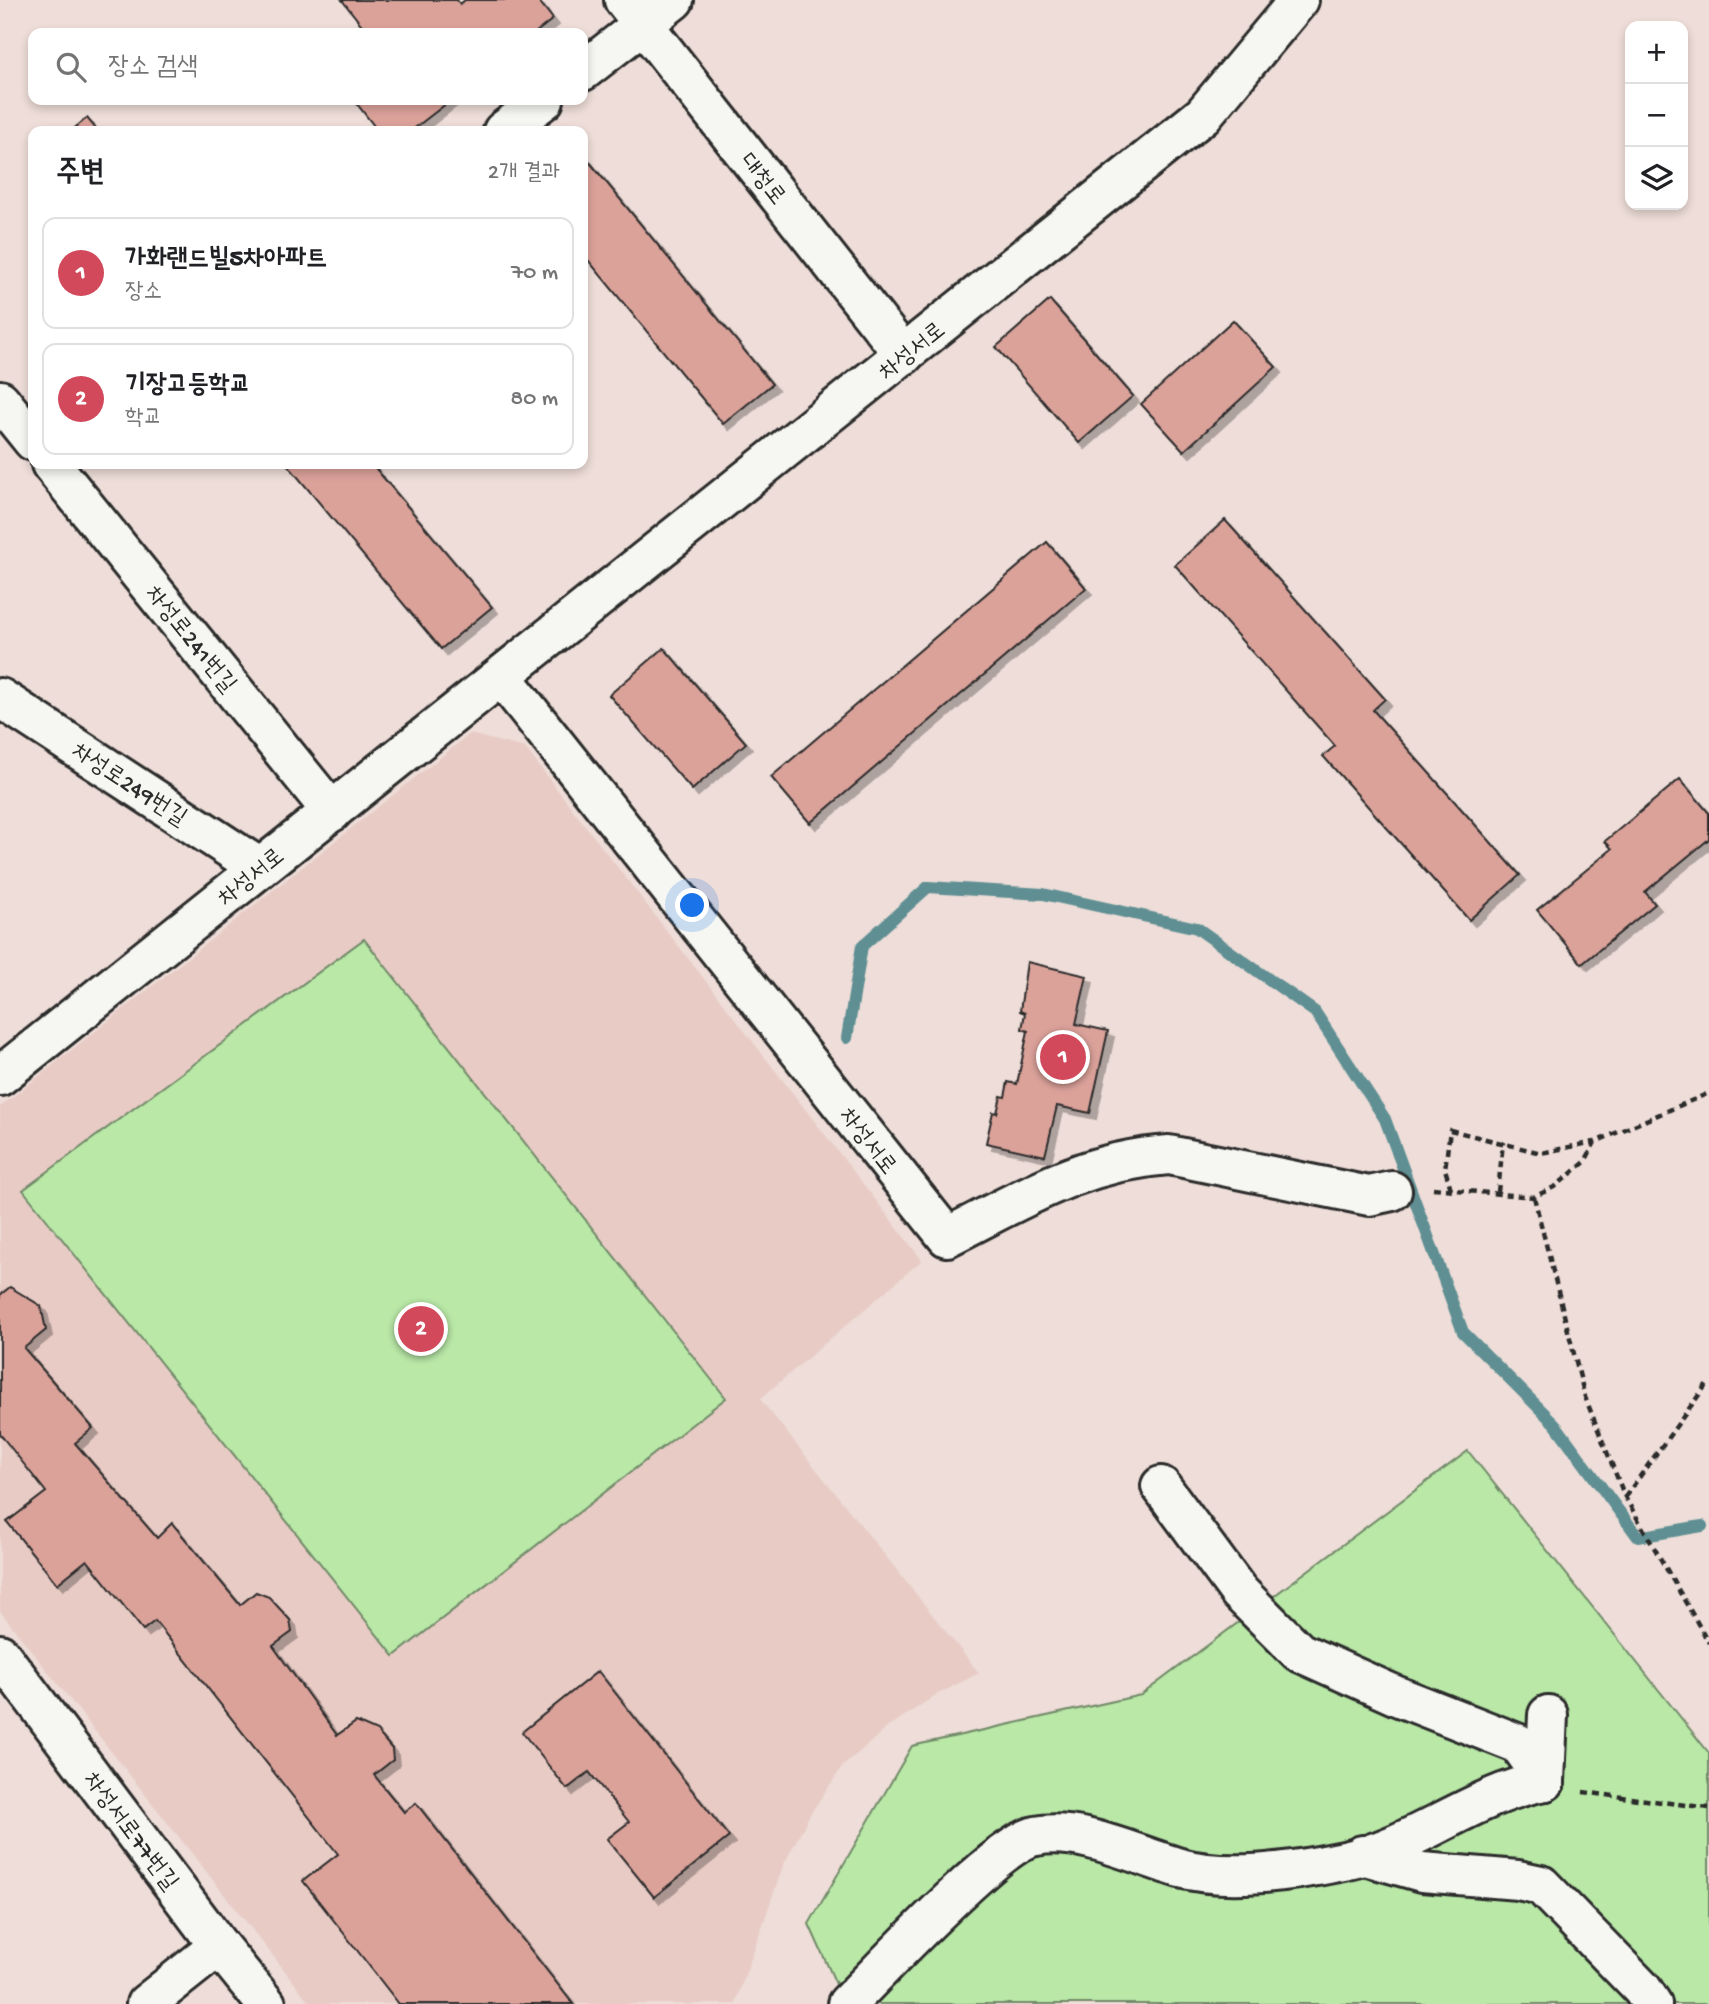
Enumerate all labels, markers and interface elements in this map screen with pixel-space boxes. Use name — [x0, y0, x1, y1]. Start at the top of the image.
map controls — [1625, 21, 1688, 210]
button: + — [1625, 21, 1688, 84]
search box — [28, 28, 588, 105]
icon: search — [52, 48, 90, 86]
text: 장소 검색 — [108, 53, 198, 84]
button: − — [1625, 84, 1688, 147]
button: layers — [1625, 147, 1688, 210]
street label: 대청로 — [732, 148, 791, 212]
text: 주변 — [56, 157, 104, 192]
text: 2개 결과 — [488, 160, 560, 187]
text: 가화랜드빌5차아파트 — [125, 245, 327, 276]
text: 1 — [76, 260, 86, 287]
text: 70 m — [511, 260, 558, 287]
text: 장소 — [125, 279, 162, 306]
street label: 차성서로 — [874, 317, 952, 388]
text: 기장고등학교 — [125, 371, 251, 402]
text: 2 — [75, 386, 87, 413]
text: 80 m — [511, 386, 558, 413]
text: 학교 — [125, 405, 162, 432]
street label: 차성로241번길 — [137, 581, 241, 700]
street label: 차성로249번길 — [65, 738, 191, 834]
street label: 차성서로 — [213, 843, 291, 914]
your location — [675, 888, 709, 922]
pin: 1 — [1040, 1031, 1086, 1083]
street label: 차성서로 — [831, 1103, 901, 1182]
pin: 2 — [398, 1303, 444, 1355]
street label: 차성서로77번길 — [75, 1767, 183, 1897]

